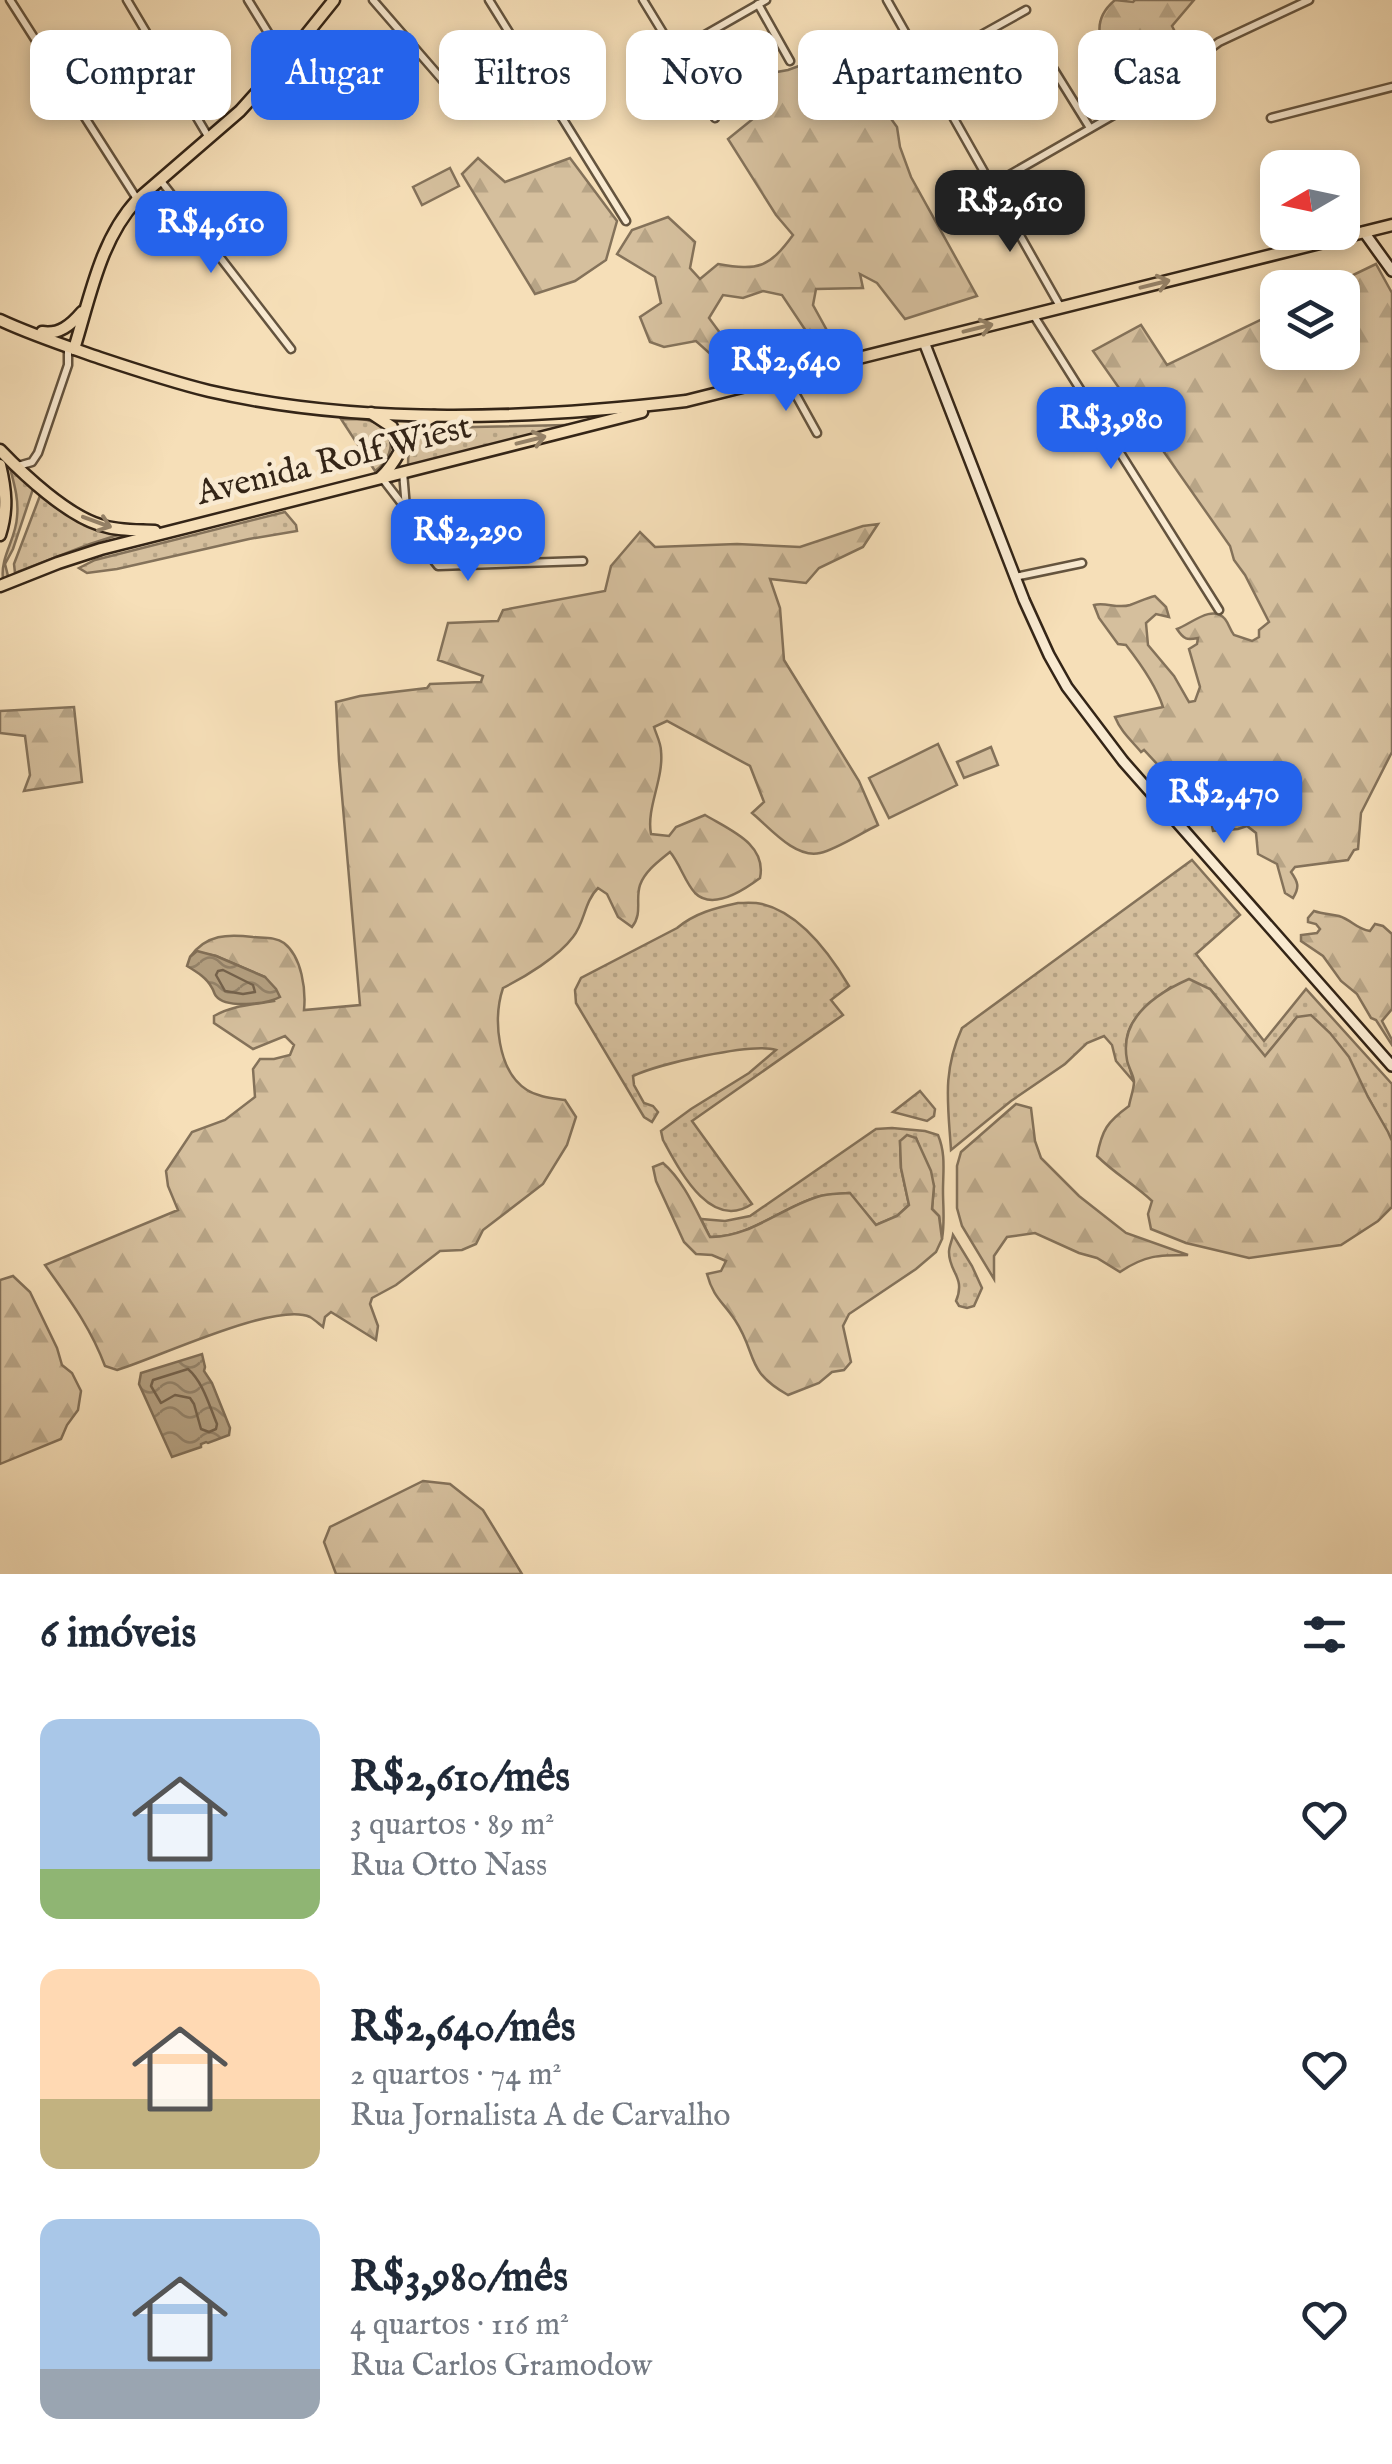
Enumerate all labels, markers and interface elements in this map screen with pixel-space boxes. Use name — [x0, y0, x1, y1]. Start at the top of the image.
chip: Comprar — [30, 30, 231, 120]
chip: Alugar — [251, 30, 419, 120]
chip: Filtros — [439, 30, 606, 120]
chip: Novo — [626, 30, 778, 120]
chip: Apartamento — [798, 30, 1058, 120]
chip: Casa — [1078, 30, 1216, 120]
north arrow — [1260, 150, 1360, 250]
map controls — [1260, 150, 1360, 370]
pin: R$2,610 — [918, 170, 1102, 255]
text: R$2,610 — [957, 182, 1063, 223]
pin: R$4,610 — [119, 191, 303, 276]
text: R$4,610 — [157, 203, 265, 244]
button: layers — [1260, 270, 1360, 370]
one-way arrow — [1138, 274, 1170, 292]
one-way arrow — [961, 318, 993, 336]
pin: R$2,640 — [694, 329, 878, 414]
text: R$2,640 — [731, 341, 841, 382]
pin: R$3,980 — [1019, 387, 1203, 472]
text: R$3,980 — [1059, 399, 1163, 440]
street label: Avenida Rolf Wiest — [191, 405, 476, 517]
one-way arrow — [514, 430, 546, 448]
pin: R$2,290 — [376, 499, 560, 584]
text: R$2,290 — [413, 511, 523, 552]
one-way arrow — [81, 514, 112, 532]
pin: R$2,470 — [1132, 761, 1316, 846]
text: R$2,470 — [1168, 773, 1280, 814]
icon: filters — [1297, 1607, 1352, 1662]
text: 6 imóveis — [40, 1608, 196, 1661]
text: R$2,610/mês — [350, 1752, 570, 1805]
icon: home — [120, 1759, 240, 1879]
icon: heart — [1297, 1792, 1352, 1847]
text: 3 quartos · 89 m² — [350, 1805, 555, 1846]
text: Rua Otto Nass — [350, 1846, 547, 1887]
text: R$2,640/mês — [350, 2002, 575, 2055]
icon: home — [120, 2009, 240, 2129]
icon: heart — [1297, 2042, 1352, 2097]
text: 2 quartos · 74 m² — [350, 2055, 562, 2096]
text: Rua Jornalista A de Carvalho — [350, 2096, 731, 2137]
text: R$3,980/mês — [350, 2252, 568, 2305]
icon: home — [120, 2259, 240, 2379]
icon: heart — [1297, 2292, 1352, 2347]
text: 4 quartos · 116 m² — [350, 2305, 569, 2346]
text: Rua Carlos Gramodow — [350, 2346, 652, 2387]

